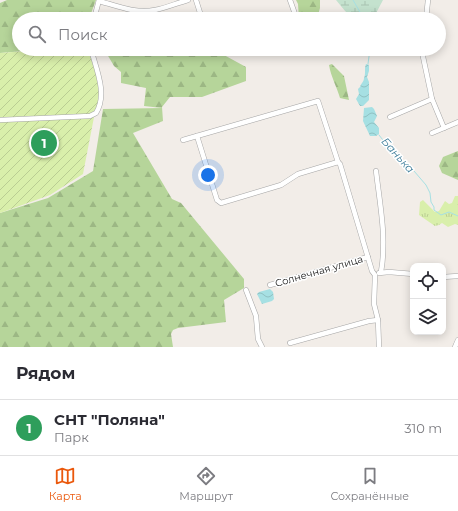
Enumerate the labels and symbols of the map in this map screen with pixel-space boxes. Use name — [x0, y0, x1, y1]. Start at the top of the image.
pin: 1 — [31, 128, 57, 158]
water label: Банька — [378, 134, 418, 176]
your location — [198, 165, 218, 185]
street label: Солнечная улица — [273, 252, 365, 290]

